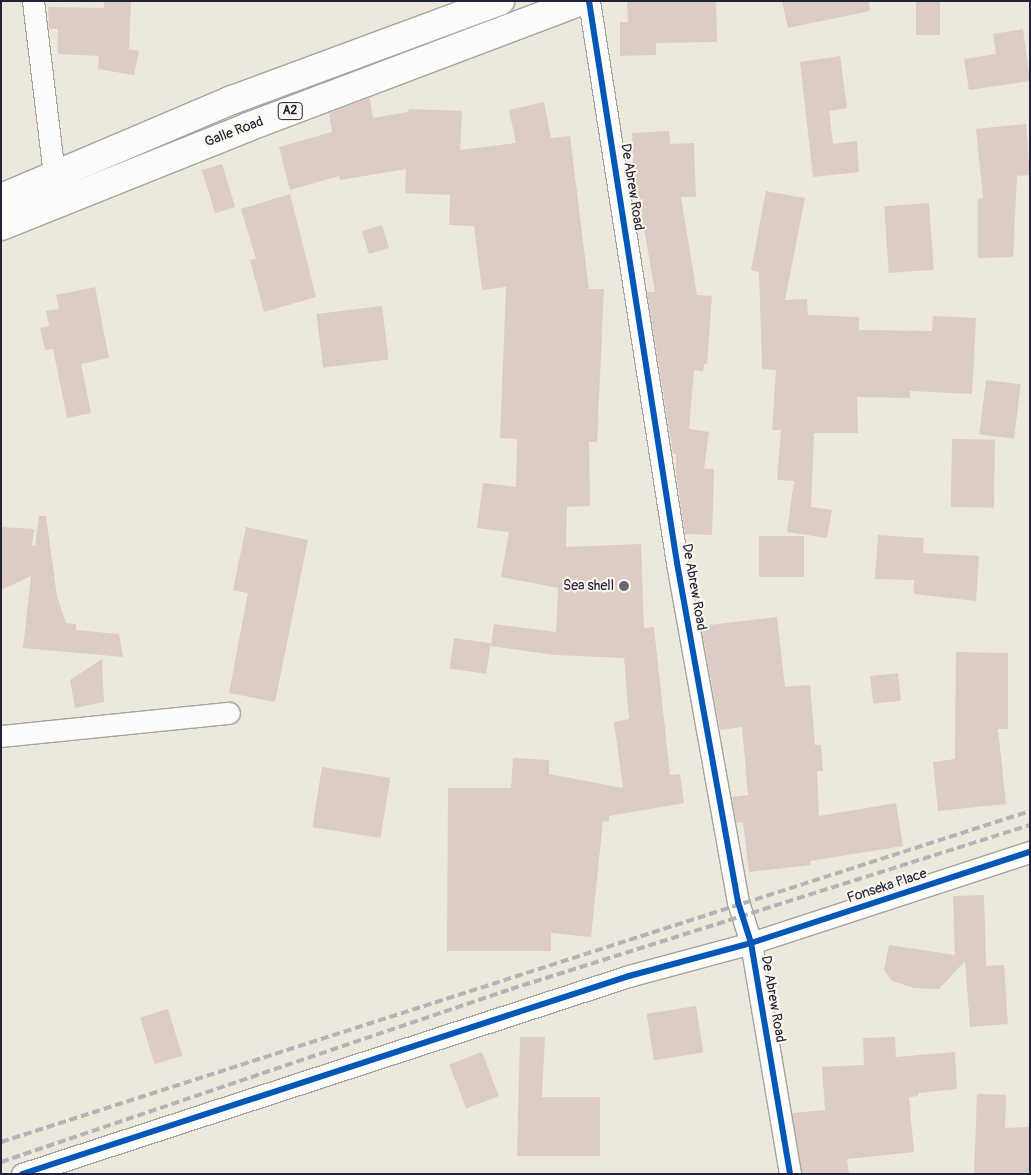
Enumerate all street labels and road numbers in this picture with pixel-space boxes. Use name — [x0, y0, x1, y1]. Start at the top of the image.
road number: A2 — [278, 102, 302, 120]
street label: Galle Road — [202, 113, 266, 151]
street label: De Abrew Road — [617, 142, 647, 232]
street label: De Abrew Road — [678, 542, 710, 632]
street label: Fonseka Place — [845, 865, 929, 907]
street label: De Abrew Road — [757, 954, 789, 1044]

